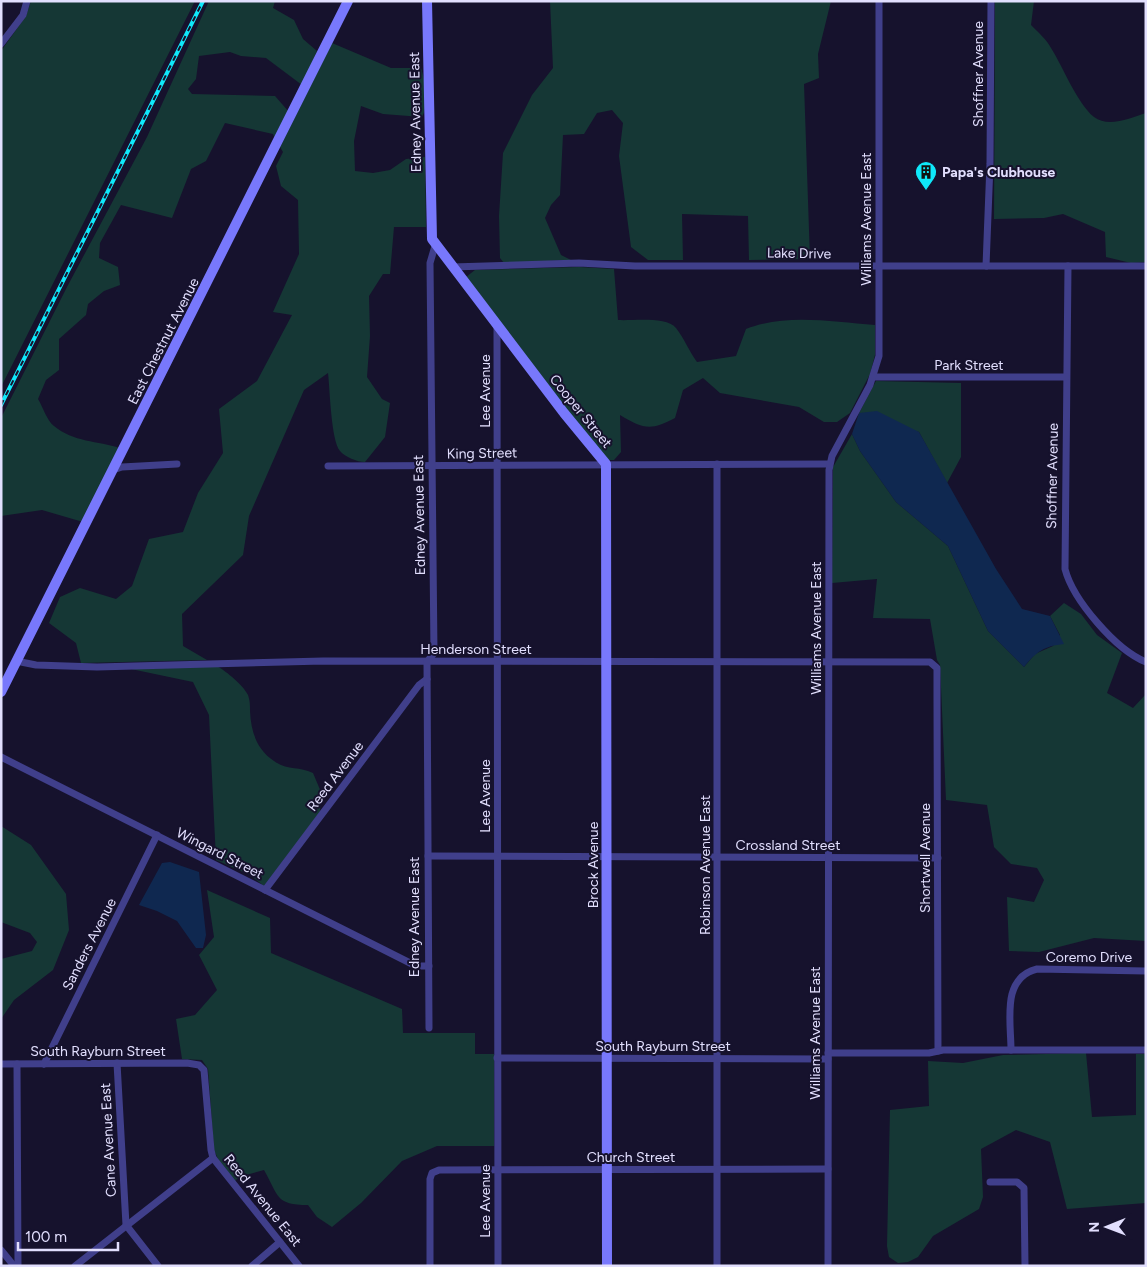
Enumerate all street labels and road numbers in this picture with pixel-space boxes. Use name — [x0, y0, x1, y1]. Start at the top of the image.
street label: Shoffner Avenue — [970, 21, 987, 127]
street label: Edney Avenue East — [406, 52, 425, 172]
street label: Williams Avenue East — [858, 152, 875, 286]
street label: Lake Drive — [767, 244, 832, 263]
street label: East Chestnut Avenue — [124, 275, 203, 407]
street label: Lee Avenue — [477, 354, 494, 428]
street label: Park Street — [934, 357, 1004, 374]
street label: Cooper Street — [546, 371, 615, 452]
street label: Shoffner Avenue — [1043, 423, 1062, 529]
street label: King Street — [447, 444, 517, 463]
street label: Edney Avenue East — [410, 455, 429, 575]
street label: Williams Avenue East — [808, 561, 825, 695]
street label: Henderson Street — [420, 641, 532, 658]
street label: Reed Avenue — [304, 738, 367, 815]
street label: Lee Avenue — [477, 759, 494, 833]
street label: Robinson Avenue East — [697, 795, 714, 935]
street label: Shortwell Avenue — [917, 803, 934, 913]
street label: Brock Avenue — [585, 821, 602, 908]
street label: Wingard Street — [173, 824, 266, 883]
street label: Crossland Street — [736, 837, 840, 854]
street label: Edney Avenue East — [406, 857, 423, 977]
street label: Sanders Avenue — [59, 895, 120, 993]
street label: Coremo Drive — [1046, 949, 1133, 966]
street label: Williams Avenue East — [807, 966, 824, 1100]
street label: South Rayburn Street — [595, 1038, 731, 1055]
street label: South Rayburn Street — [30, 1043, 166, 1060]
street label: Cane Avenue East — [97, 1083, 120, 1197]
street label: Church Street — [587, 1149, 675, 1166]
street label: Reed Avenue East — [220, 1151, 305, 1250]
street label: Lee Avenue — [477, 1164, 494, 1238]

